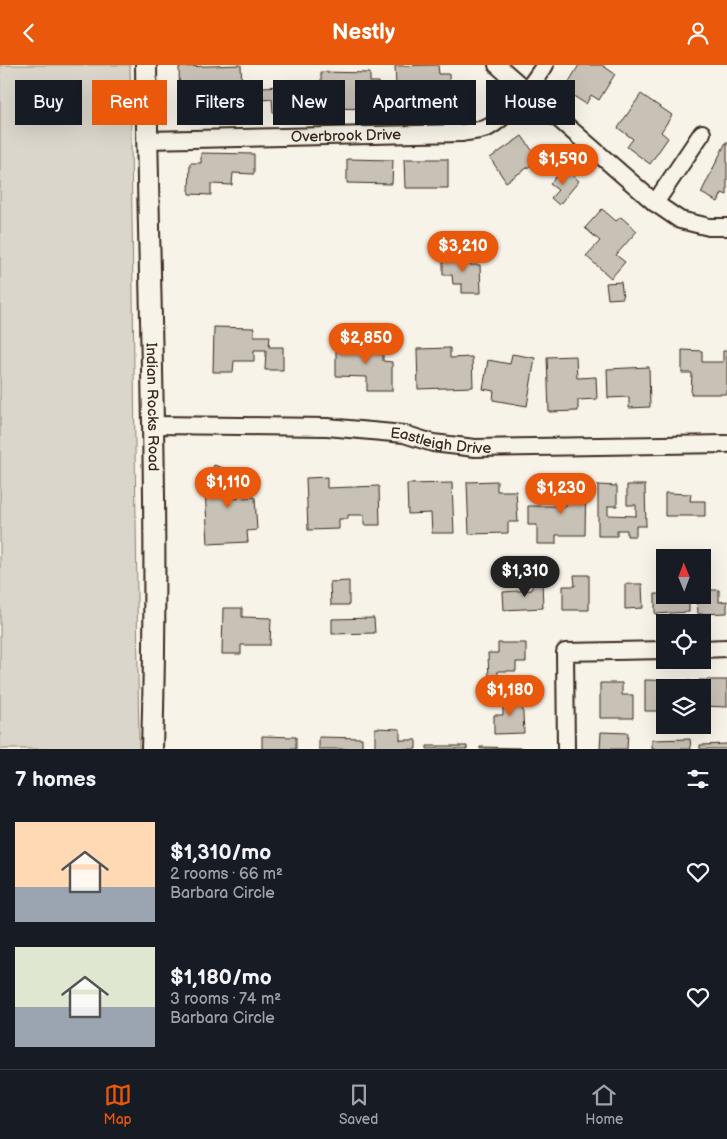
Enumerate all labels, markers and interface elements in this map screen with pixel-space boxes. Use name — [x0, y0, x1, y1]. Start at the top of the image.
icon: back — [15, 19, 43, 47]
text: Nestly — [332, 19, 395, 46]
icon: person — [684, 19, 712, 47]
chip: Buy — [15, 80, 82, 125]
chip: Rent — [92, 80, 167, 125]
chip: Filters — [177, 80, 263, 125]
chip: New — [273, 80, 345, 125]
chip: Apartment — [355, 80, 476, 125]
chip: House — [486, 80, 575, 125]
street label: Overbrook Drive — [291, 125, 401, 146]
pin: $1,590 — [522, 143, 604, 186]
text: $1,590 — [538, 150, 588, 169]
pin: $3,210 — [422, 231, 504, 273]
text: $3,210 — [438, 237, 488, 256]
pin: $2,850 — [325, 323, 407, 365]
text: $2,850 — [340, 329, 392, 348]
street label: Indian Rocks Road — [142, 342, 163, 471]
street label: Eastleigh Drive — [390, 423, 491, 458]
pin: $1,110 — [187, 467, 269, 509]
text: $1,110 — [206, 473, 250, 492]
pin: $1,230 — [520, 473, 602, 515]
text: $1,230 — [536, 479, 586, 498]
north arrow — [656, 549, 711, 604]
map controls — [656, 549, 711, 734]
pin: $1,310 — [484, 555, 566, 598]
text: $1,310 — [502, 562, 548, 581]
button: locate — [656, 614, 711, 669]
pin: $1,180 — [469, 675, 551, 717]
button: layers — [656, 679, 711, 734]
text: $1,180 — [486, 681, 534, 700]
icon: filters — [684, 765, 712, 793]
text: 7 homes — [15, 767, 96, 792]
text: $1,310/mo — [170, 840, 271, 865]
icon: home — [55, 842, 115, 902]
icon: heart — [684, 858, 712, 886]
text: 2 rooms · 66 m² — [170, 865, 283, 884]
text: Barbara Circle — [170, 884, 275, 903]
text: $1,180/mo — [170, 965, 272, 990]
icon: home — [55, 967, 115, 1027]
icon: heart — [684, 983, 712, 1011]
text: 3 rooms · 74 m² — [170, 990, 281, 1009]
text: Barbara Circle — [170, 1009, 275, 1028]
tab: Map — [104, 1081, 132, 1128]
tab: Saved — [339, 1081, 378, 1128]
tab: Home — [585, 1081, 623, 1128]

